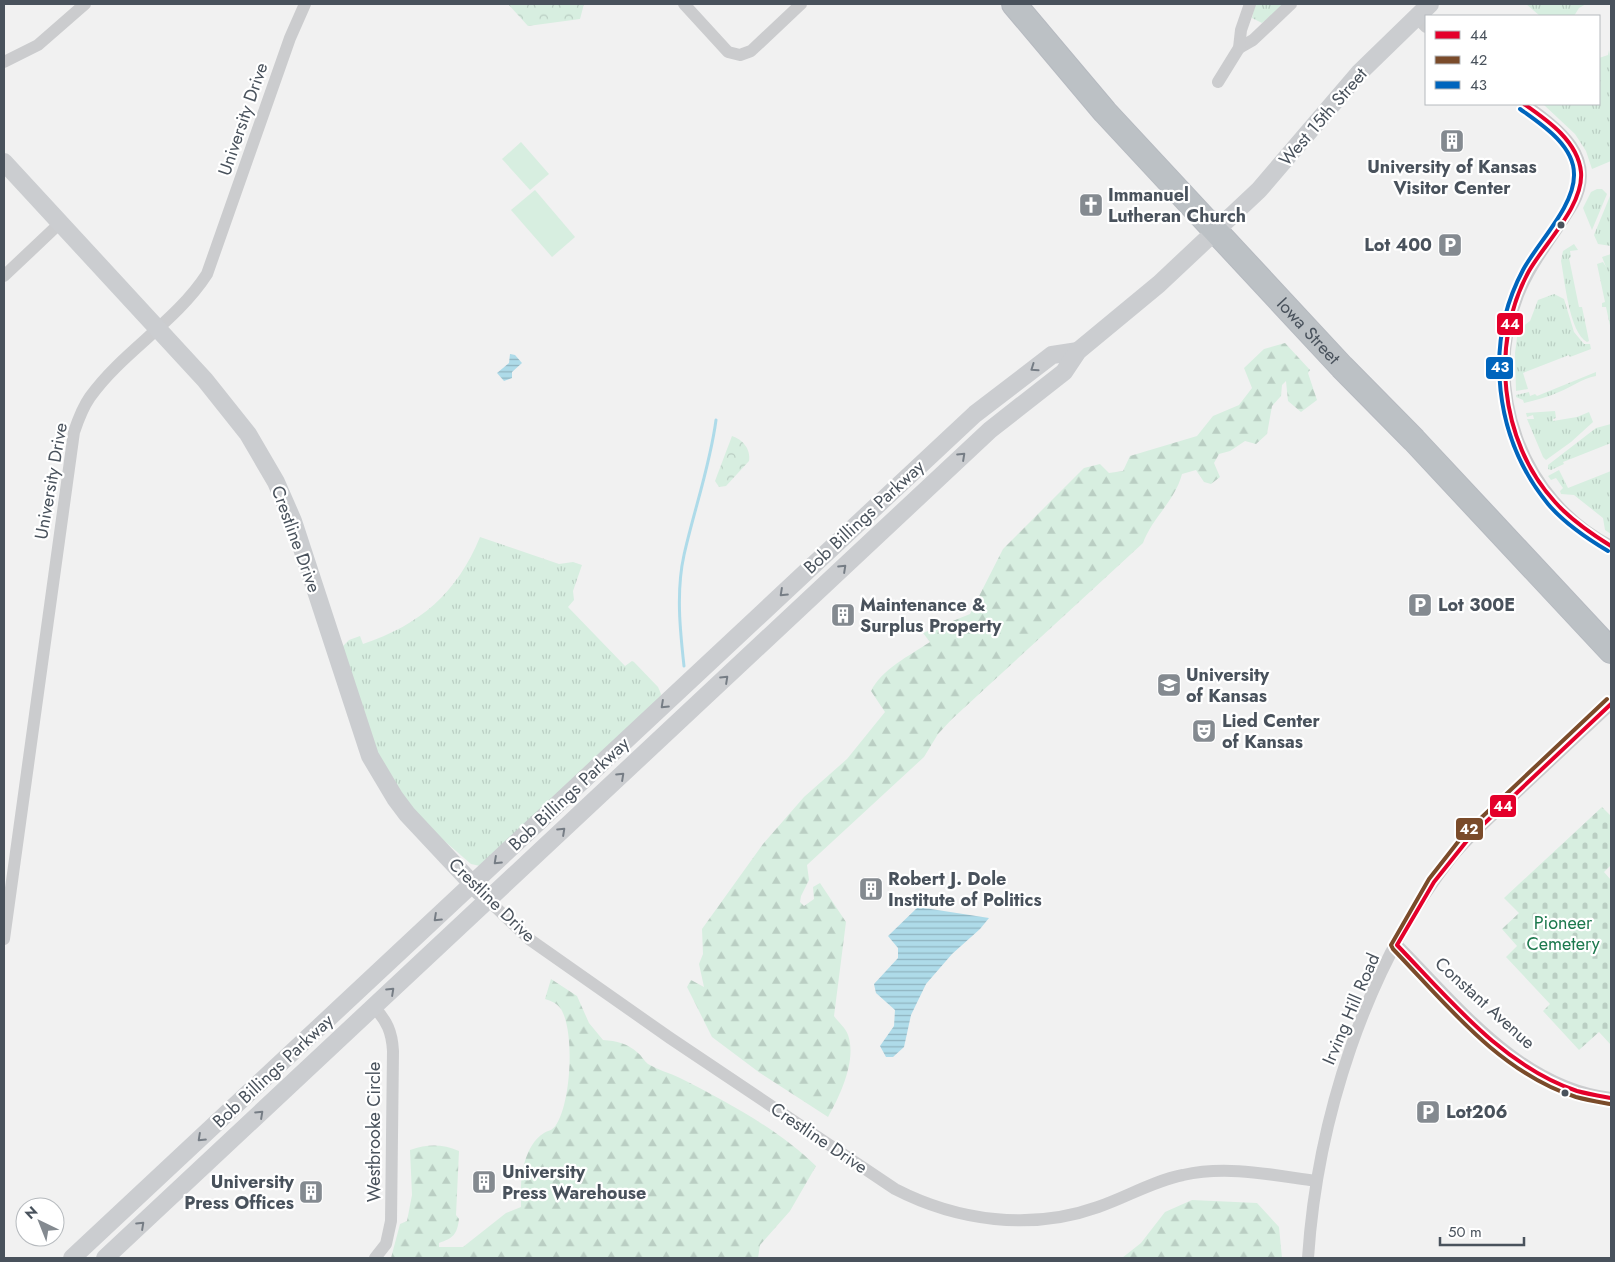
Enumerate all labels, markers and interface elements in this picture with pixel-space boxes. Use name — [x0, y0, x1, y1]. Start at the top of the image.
legend — [1425, 15, 1600, 105]
text: 44 — [1470, 24, 1488, 46]
text: 42 — [1470, 49, 1487, 71]
street label: University Drive — [211, 59, 275, 179]
street label: West 15th Street — [1273, 62, 1374, 172]
text: 43 — [1470, 74, 1487, 96]
building icon: University of Kansas Visitor Center — [1439, 128, 1465, 154]
place label: University of Kansas Visitor Center — [1367, 154, 1537, 201]
place label: Immanuel Lutheran Church — [1108, 182, 1246, 229]
church icon: Immanuel Lutheran Church — [1078, 192, 1104, 218]
unlabelled marker — [1556, 220, 1566, 230]
place label: Lot 400 — [1364, 232, 1432, 258]
parking icon: Lot 400 — [1437, 232, 1463, 258]
street label: Iowa Street — [1271, 291, 1347, 371]
line badge: 44 — [1496, 312, 1524, 336]
text: 44 — [1500, 314, 1520, 334]
line badge: 43 — [1485, 356, 1514, 380]
text: 43 — [1491, 357, 1510, 377]
one-way arrow — [1030, 362, 1040, 371]
street label: University Drive — [28, 421, 74, 541]
one-way arrow — [956, 453, 965, 462]
street label: Bob Billings Parkway — [798, 454, 930, 580]
street label: Crestline Drive — [265, 482, 327, 596]
one-way arrow — [838, 565, 847, 574]
one-way arrow — [780, 587, 789, 596]
place label: Maintenance & Surplus Property — [860, 592, 1002, 639]
parking icon: Lot 300E — [1407, 592, 1433, 618]
place label: Lot 300E — [1438, 592, 1515, 618]
building icon: Maintenance & Surplus Property — [830, 602, 856, 628]
place label: University of Kansas — [1186, 662, 1270, 709]
school or university icon: University of Kansas — [1156, 672, 1182, 698]
one-way arrow — [719, 676, 728, 685]
one-way arrow — [661, 699, 670, 708]
place label: Lied Center of Kansas — [1222, 708, 1321, 755]
theatre icon: Lied Center of Kansas — [1191, 718, 1217, 744]
street label: Bob Billings Parkway — [503, 731, 635, 857]
one-way arrow — [615, 773, 624, 782]
line badge: 44 — [1489, 794, 1517, 818]
text: 44 — [1493, 796, 1513, 816]
line badge: 42 — [1455, 817, 1484, 841]
text: 42 — [1460, 819, 1478, 839]
one-way arrow — [557, 828, 566, 837]
street label: Crestline Drive — [443, 852, 541, 948]
one-way arrow — [494, 855, 503, 864]
place label: Robert J. Dole Institute of Politics — [888, 866, 1042, 913]
building icon: Robert J. Dole Institute of Politics — [858, 876, 884, 902]
park label: Pioneer Cemetery — [1526, 910, 1600, 957]
one-way arrow — [434, 912, 443, 921]
street label: Irving Hill Road — [1316, 949, 1386, 1069]
street label: Constant Avenue — [1429, 951, 1541, 1055]
one-way arrow — [385, 988, 394, 997]
street label: Bob Billings Parkway — [207, 1008, 339, 1134]
street label: Westbrooke Circle — [361, 1062, 387, 1202]
unlabelled marker — [1560, 1088, 1570, 1098]
street label: Crestline Drive — [765, 1096, 873, 1180]
parking icon: Lot206 — [1415, 1099, 1441, 1125]
place label: Lot206 — [1446, 1099, 1508, 1125]
one-way arrow — [254, 1111, 263, 1120]
one-way arrow — [198, 1132, 207, 1141]
place label: University Press Warehouse — [502, 1159, 646, 1206]
place label: University Press Offices — [184, 1169, 295, 1216]
building icon: University Press Warehouse — [471, 1169, 497, 1195]
building icon: University Press Offices — [298, 1179, 324, 1205]
north arrow — [15, 1197, 65, 1247]
text: N — [20, 1201, 42, 1224]
scale bar — [1440, 1214, 1524, 1246]
text: 50 m — [1448, 1221, 1482, 1243]
one-way arrow — [135, 1222, 144, 1231]

